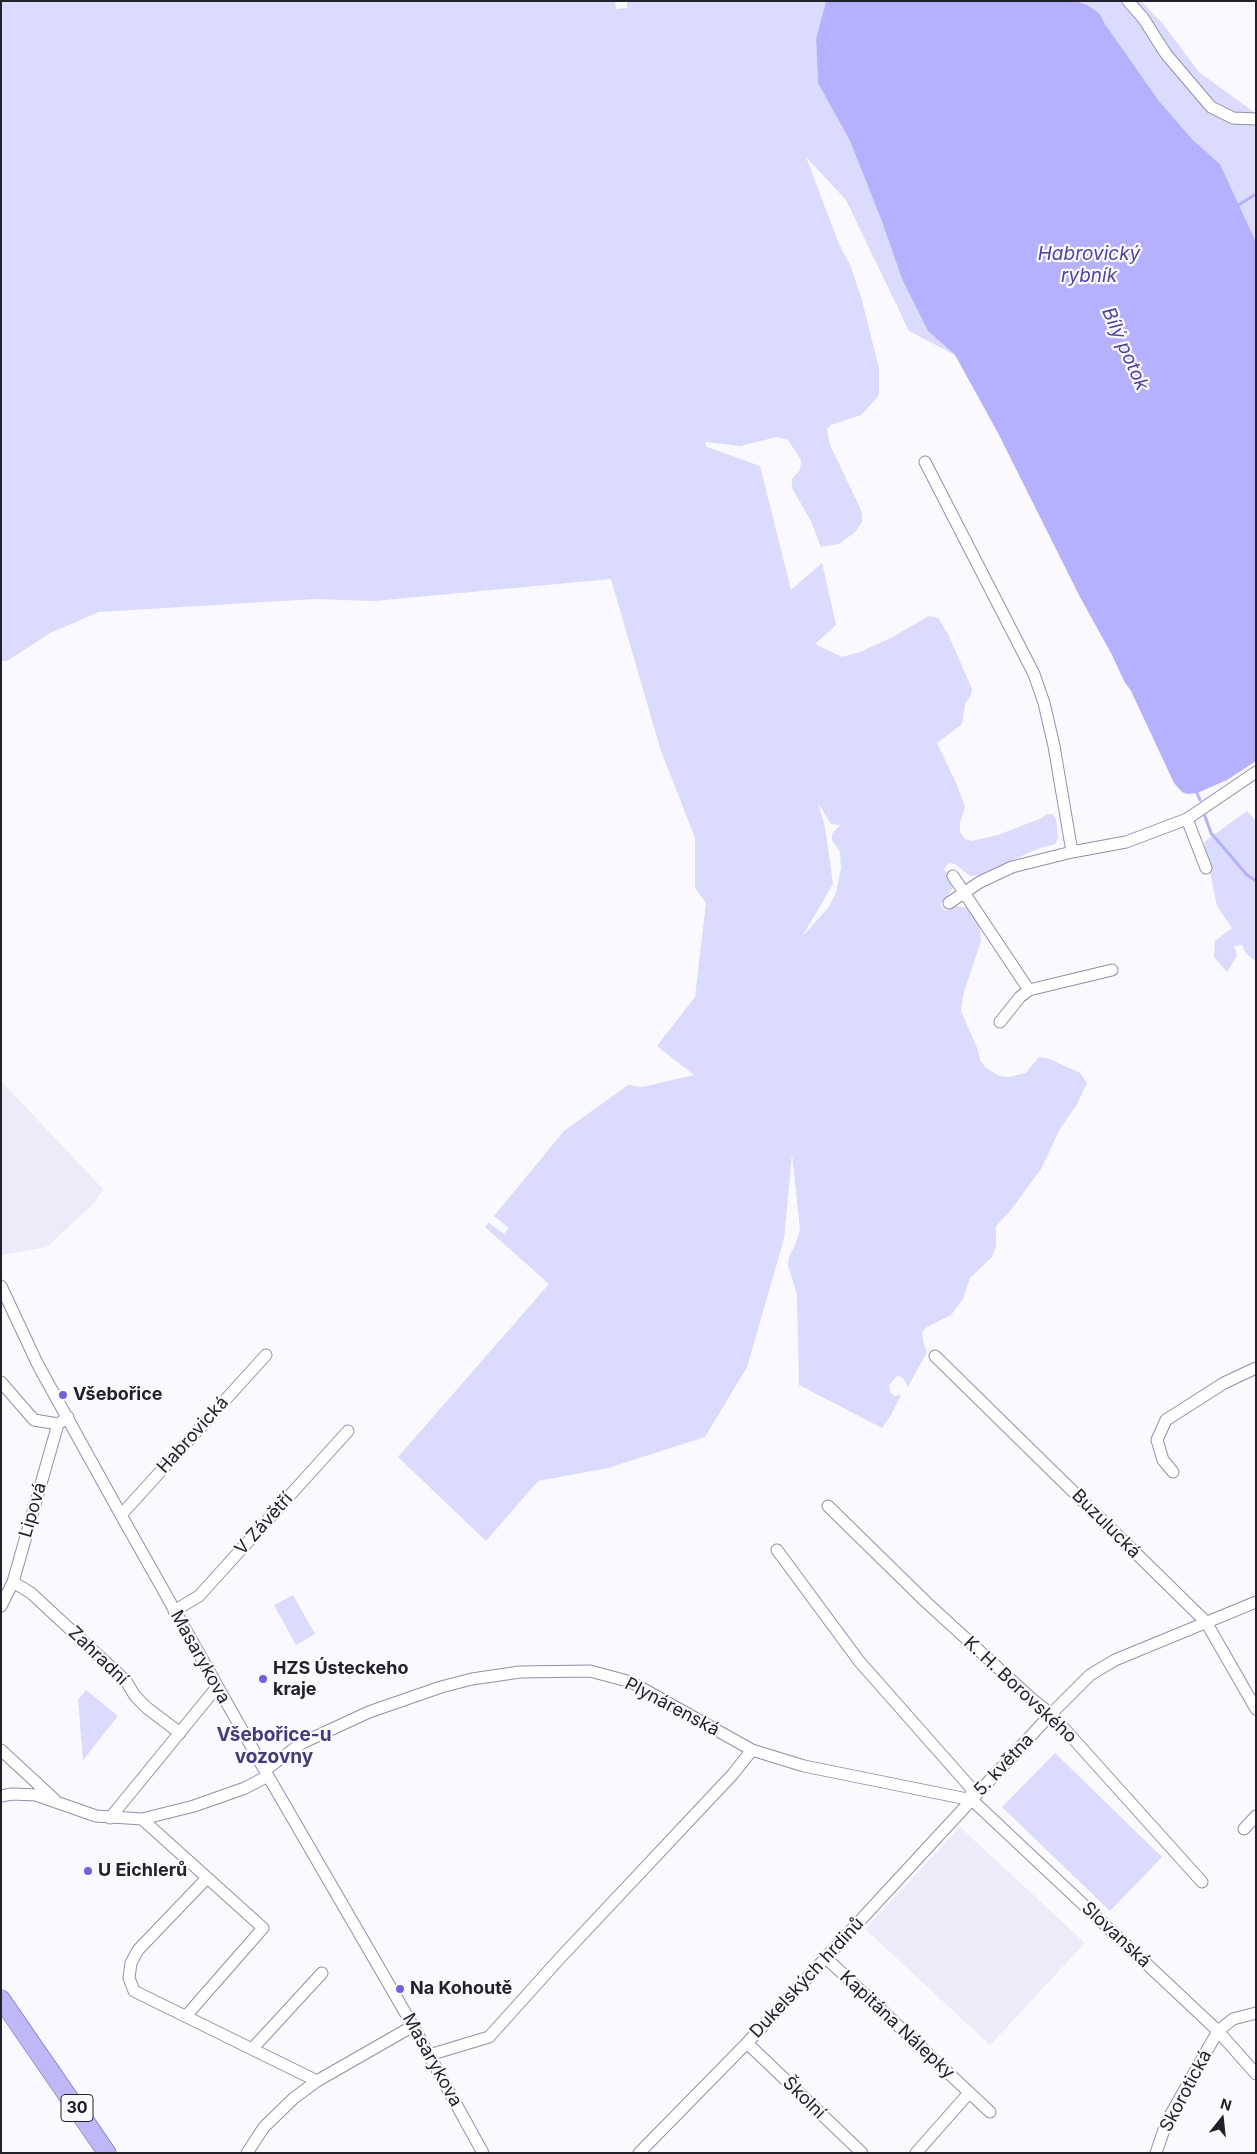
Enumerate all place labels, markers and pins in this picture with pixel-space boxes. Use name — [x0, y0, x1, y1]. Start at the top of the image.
place label: Všebořice — [73, 1384, 162, 1406]
marker: Všebořice — [57, 1389, 69, 1401]
place label: HZS Ústeckeho kraje — [273, 1658, 408, 1700]
marker: HZS Ústeckeho kraje — [257, 1673, 269, 1685]
place label: U Eichlerů — [98, 1860, 187, 1882]
marker: U Eichlerů — [82, 1865, 94, 1877]
place label: Na Kohoutě — [410, 1978, 512, 2000]
marker: Na Kohoutě — [394, 1983, 406, 1995]

